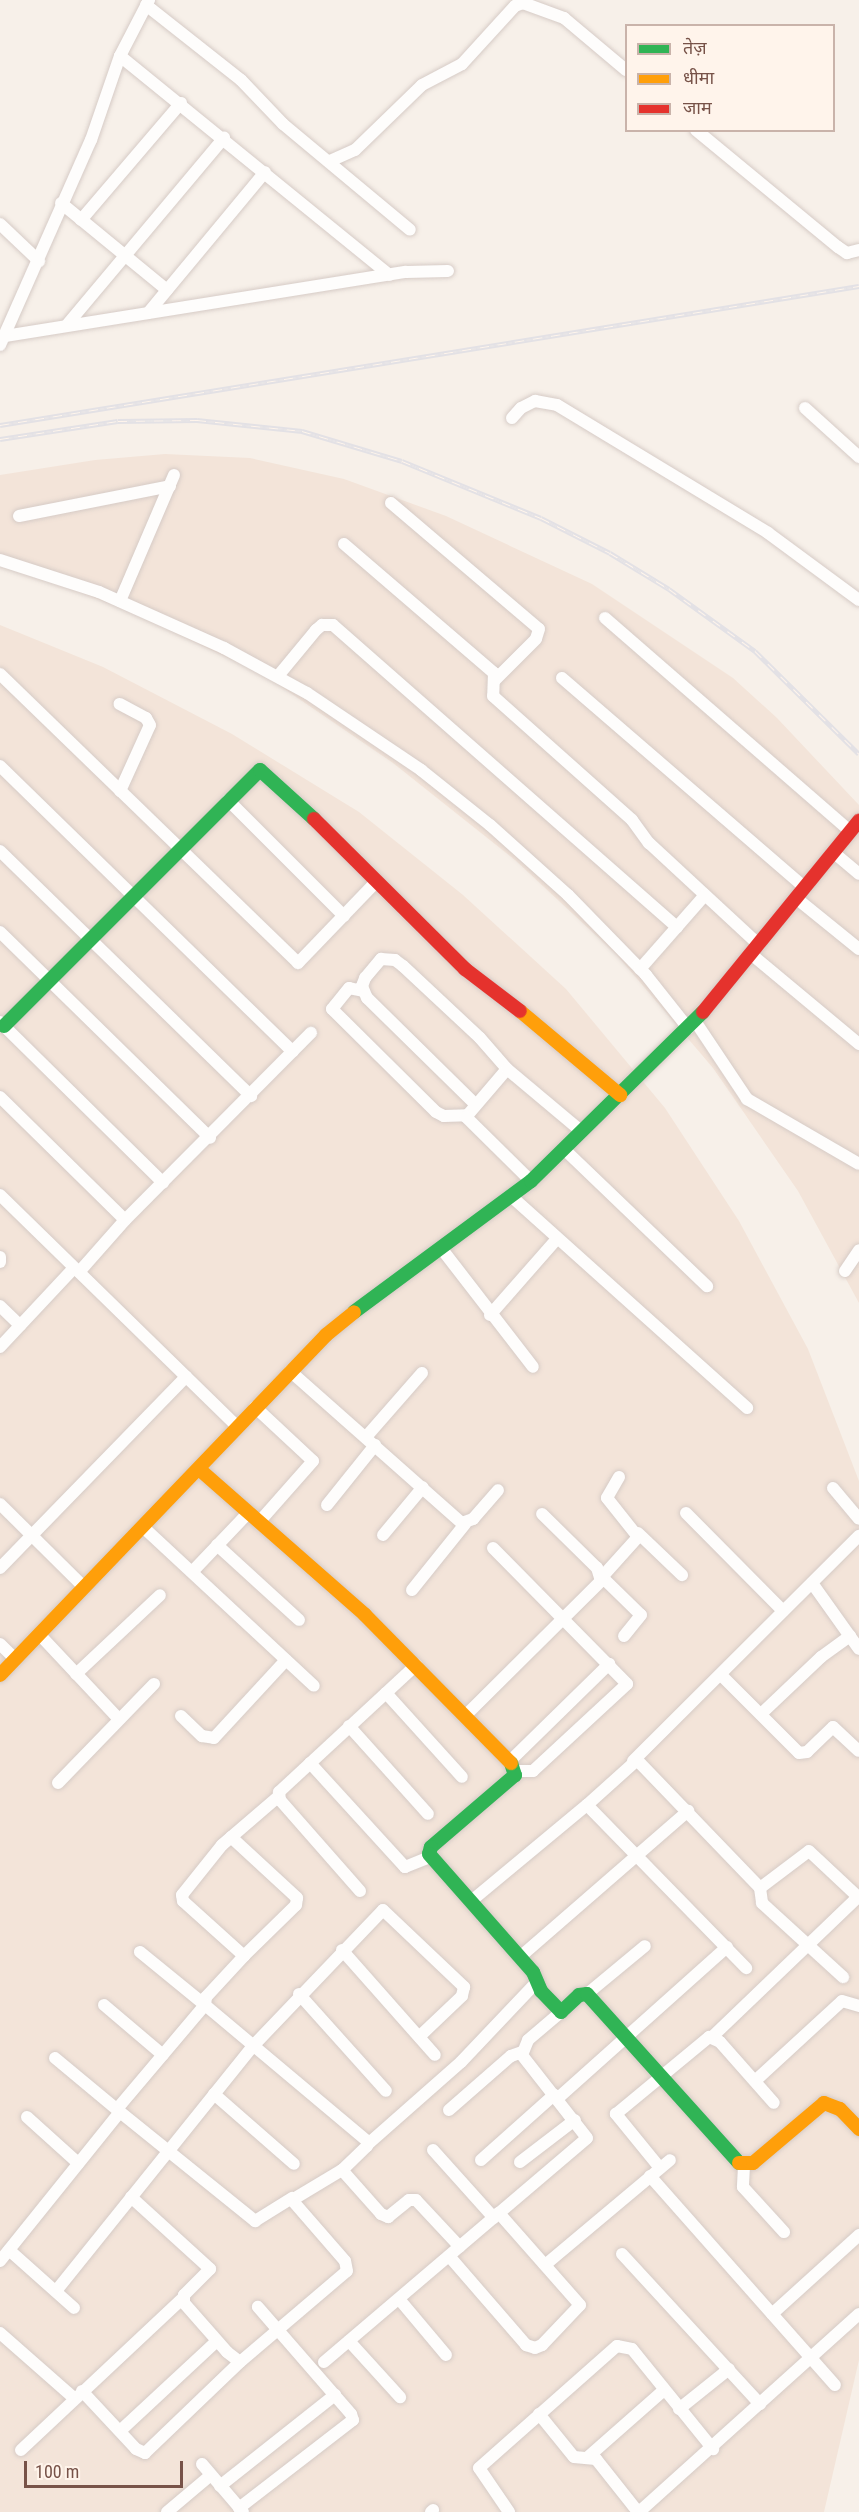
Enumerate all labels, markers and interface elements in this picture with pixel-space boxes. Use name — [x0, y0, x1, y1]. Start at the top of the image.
legend — [625, 24, 835, 132]
text: तेज़ — [683, 37, 707, 58]
text: धीमा — [683, 67, 714, 88]
text: जाम — [683, 97, 712, 118]
scale bar — [27, 2449, 186, 2487]
text: 100 m — [35, 2461, 79, 2482]

